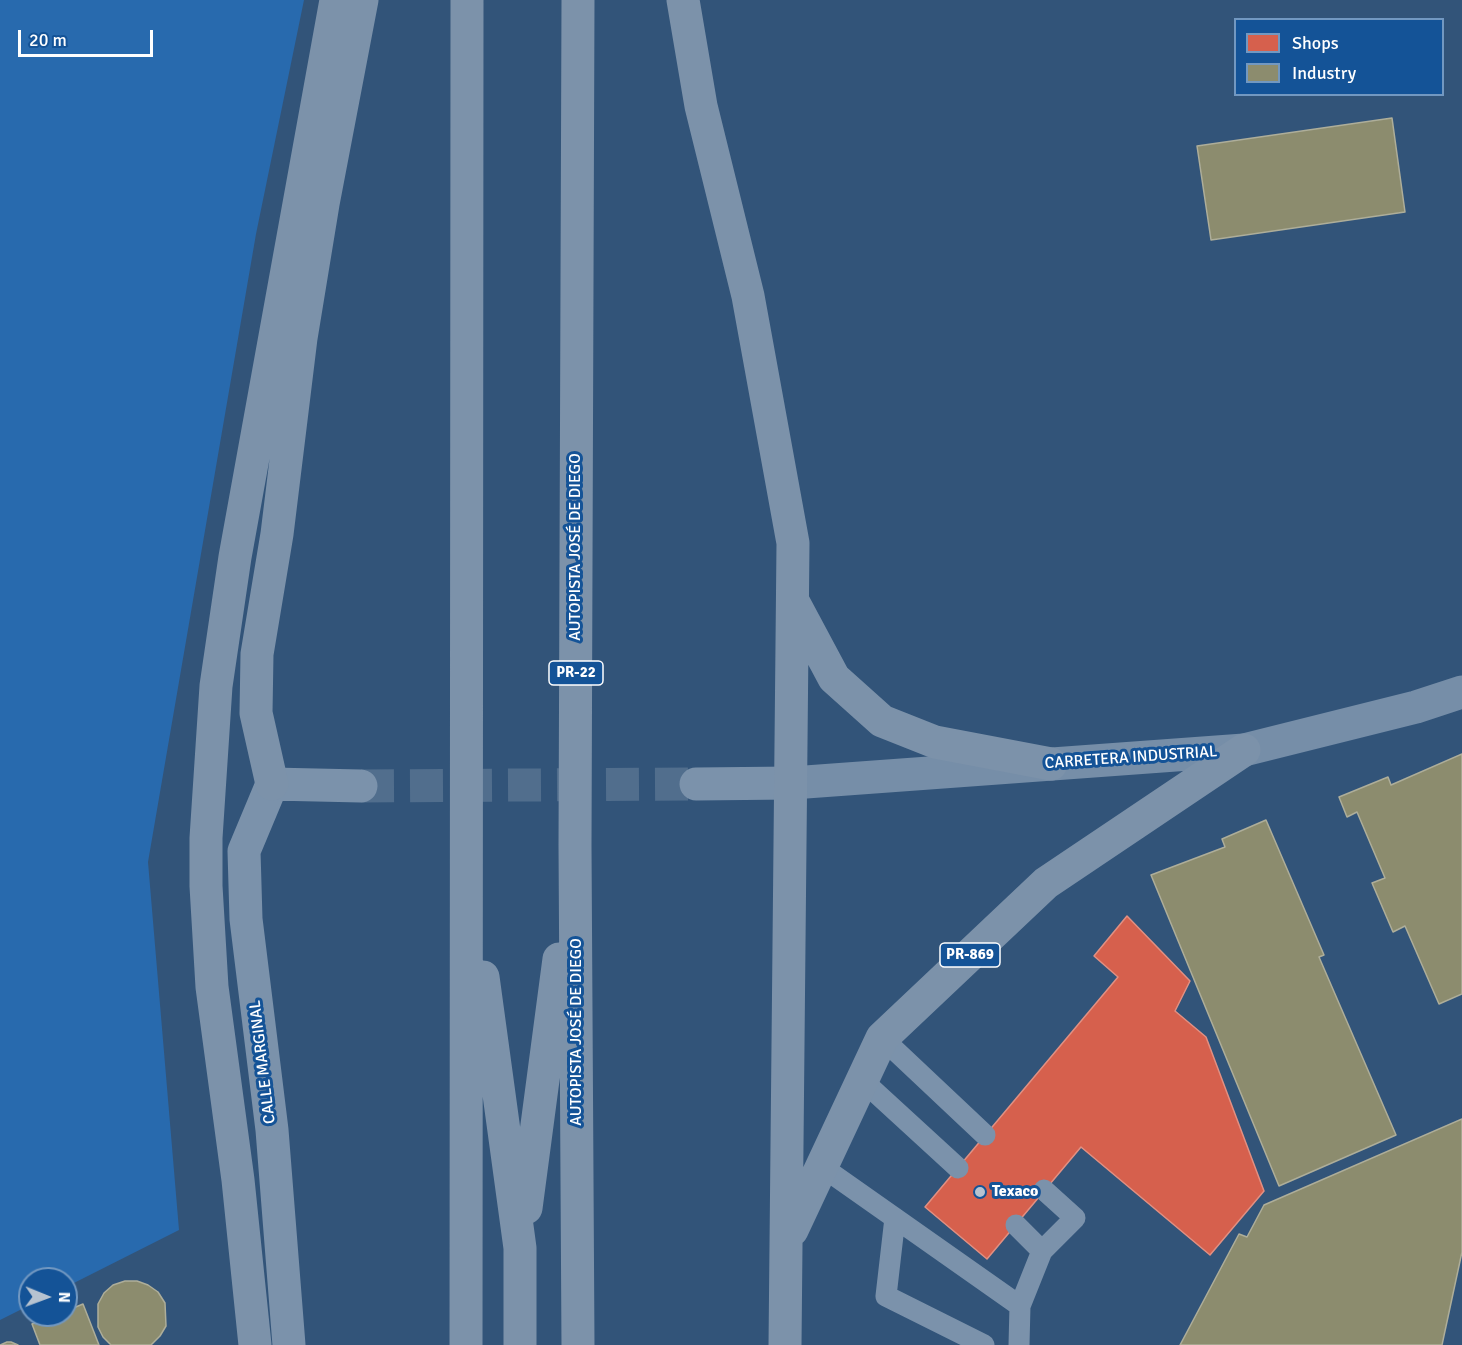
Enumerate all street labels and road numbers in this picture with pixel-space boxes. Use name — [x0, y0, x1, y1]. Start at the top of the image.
street label: AUTOPISTA JOSÉ DE DIEGO — [566, 453, 586, 641]
road number: PR-22 — [549, 661, 603, 685]
street label: CARRETERA INDUSTRIAL — [1044, 742, 1218, 774]
street label: AUTOPISTA JOSÉ DE DIEGO — [567, 938, 587, 1126]
road number: PR-869 — [940, 943, 1000, 967]
street label: CALLE MARGINAL — [246, 999, 280, 1125]

